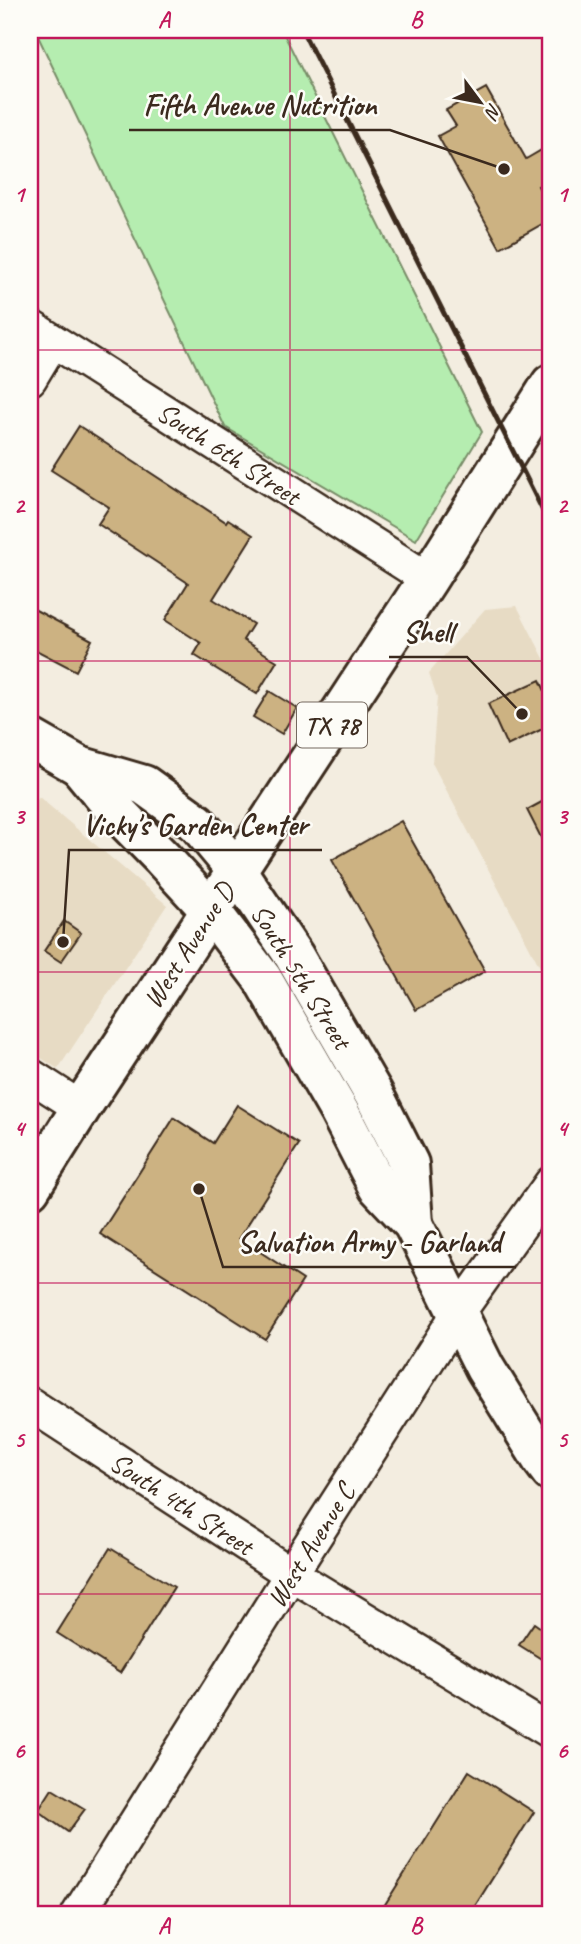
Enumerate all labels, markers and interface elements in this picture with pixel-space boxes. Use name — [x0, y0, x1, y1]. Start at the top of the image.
text: A — [158, 5, 172, 34]
text: B — [410, 5, 424, 34]
north arrow — [444, 66, 514, 136]
callout: Fifth Avenue Nutrition — [129, 79, 390, 130]
text: Fifth Avenue Nutrition — [143, 86, 378, 124]
text: N — [479, 99, 507, 125]
text: 1 — [14, 180, 27, 209]
text: 1 — [557, 180, 570, 209]
street label: South 6th Street — [150, 394, 309, 514]
text: 2 — [14, 491, 27, 520]
text: 2 — [557, 491, 570, 520]
callout: Shell — [389, 606, 467, 657]
text: Shell — [403, 613, 459, 651]
road number: TX 78 — [297, 702, 367, 748]
callout: Vicky's Garden Center — [69, 799, 322, 850]
text: 3 — [14, 802, 27, 831]
text: 3 — [557, 802, 570, 831]
text: Vicky's Garden Center — [82, 806, 311, 844]
street label: West Avenue D — [135, 874, 243, 1015]
street label: South 5th Street — [243, 897, 361, 1057]
text: 4 — [14, 1114, 27, 1143]
text: 4 — [557, 1114, 570, 1143]
callout: Salvation Army - Garland — [223, 1216, 516, 1267]
text: Salvation Army - Garland — [237, 1223, 506, 1261]
text: 5 — [14, 1425, 26, 1454]
text: 5 — [557, 1425, 569, 1454]
street label: South 4th Street — [103, 1444, 262, 1564]
street label: West Avenue C — [259, 1474, 364, 1614]
text: 6 — [14, 1736, 27, 1765]
text: 6 — [557, 1736, 570, 1765]
text: A — [158, 1911, 172, 1940]
text: B — [410, 1911, 424, 1940]

